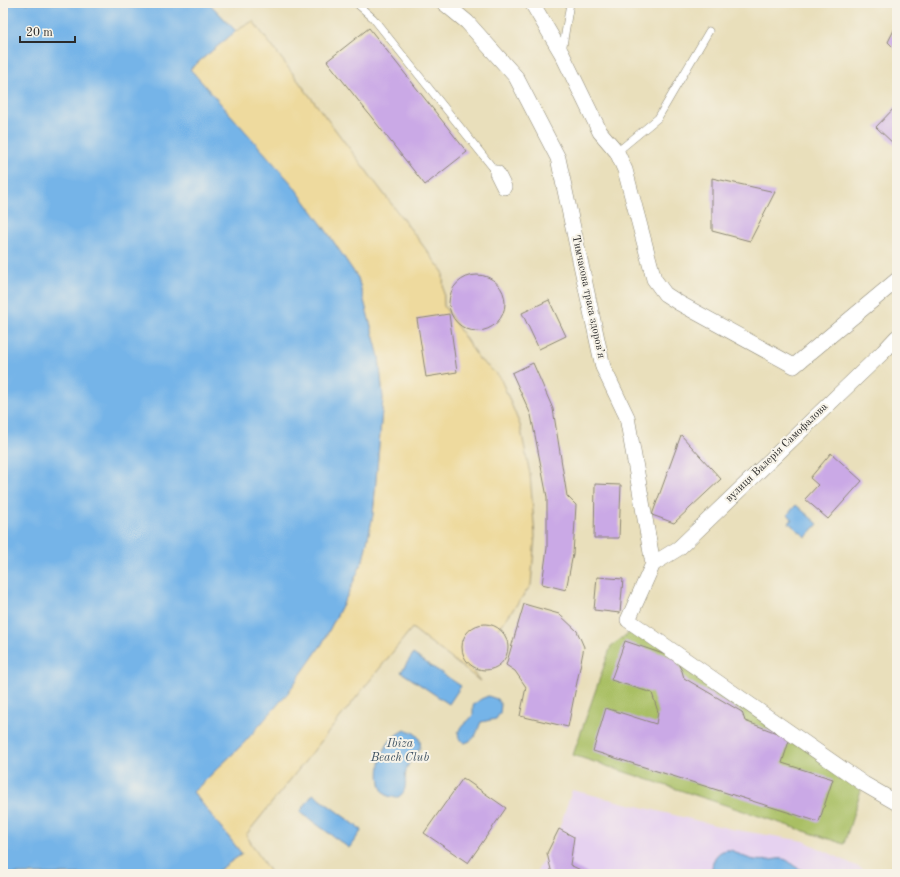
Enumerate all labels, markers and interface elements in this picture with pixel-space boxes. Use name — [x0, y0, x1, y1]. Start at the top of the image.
scale bar — [20, 18, 75, 44]
text: 20 m — [26, 27, 53, 39]
street label: Тимчасова траса здоров’я — [570, 234, 606, 360]
street label: вулиця Валерія Самофалова — [724, 401, 830, 505]
water label: Ibiza Beach Club — [370, 738, 429, 764]

